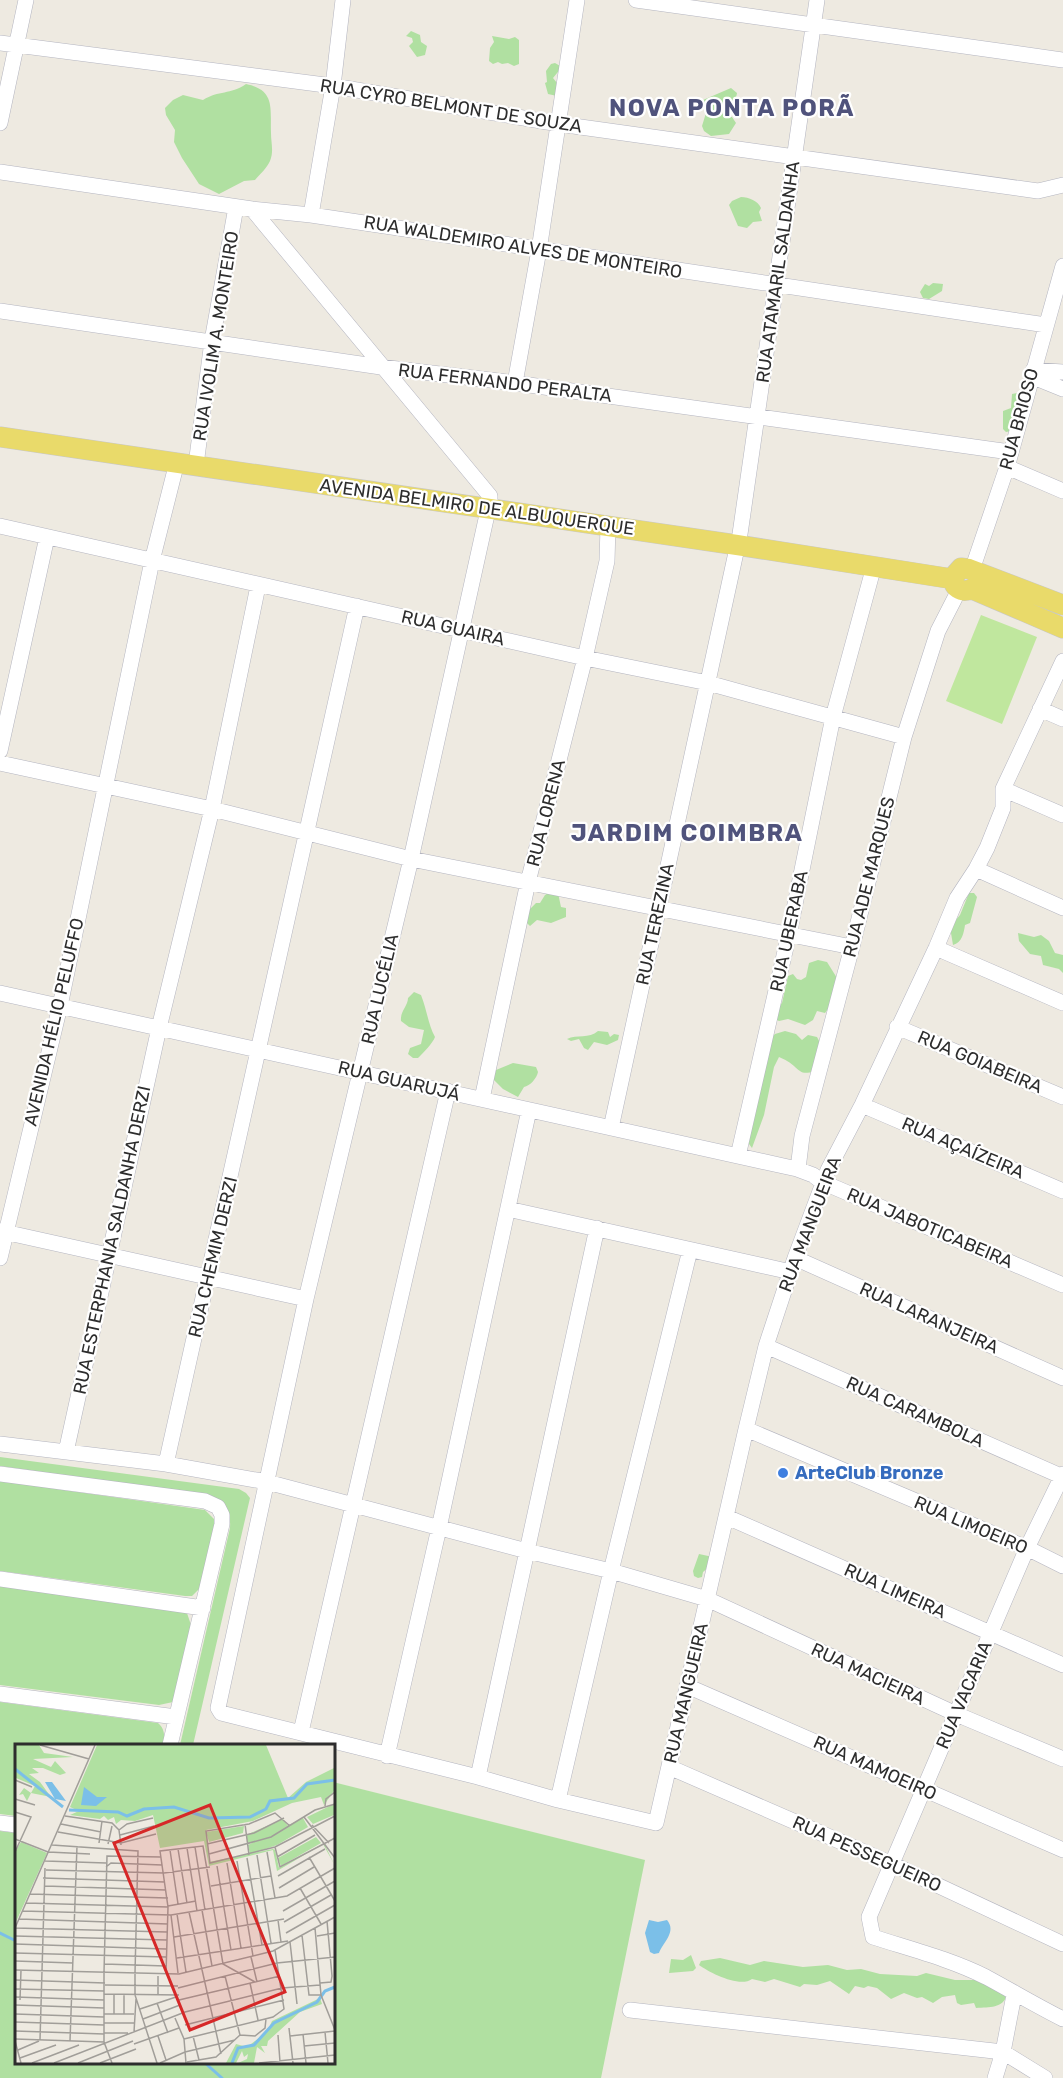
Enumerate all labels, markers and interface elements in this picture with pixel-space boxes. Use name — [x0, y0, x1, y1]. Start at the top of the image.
street label: RUA CYRO BELMONT DE SOUZA — [318, 74, 584, 138]
district label: NOVA PONTA PORÃ — [609, 94, 855, 122]
street label: RUA ATAMARIL SALDANHA — [752, 160, 804, 384]
street label: RUA WALDEMIRO ALVES DE MONTEIRO — [362, 211, 684, 283]
street label: RUA IVOLIM A. MONTEIRO — [189, 229, 243, 443]
street label: RUA FERNANDO PERALTA — [397, 359, 613, 407]
street label: RUA BRIOSO — [995, 366, 1043, 472]
street label: AVENIDA BELMIRO DE ALBUQUERQUE — [318, 474, 636, 540]
street label: RUA GUAIRA — [399, 605, 507, 651]
street label: RUA LORENA — [522, 757, 570, 869]
street label: RUA ADE MARQUES — [838, 795, 900, 959]
district label: JARDIM COIMBRA — [571, 819, 803, 847]
street label: RUA TEREZINA — [631, 861, 679, 987]
street label: RUA UBERABA — [765, 868, 813, 994]
street label: AVENIDA HÉLIO PELUFFO — [19, 916, 89, 1128]
street label: RUA LUCÉLIA — [357, 932, 403, 1046]
street label: RUA GOIABEIRA — [914, 1026, 1046, 1098]
street label: RUA GUARUJÁ — [336, 1056, 462, 1106]
street label: RUA ESTERPHANIA SALDANHA DERZI — [69, 1084, 155, 1396]
street label: RUA AÇAÍZEIRA — [898, 1112, 1028, 1184]
street label: RUA MANGUEIRA — [774, 1153, 846, 1295]
street label: RUA CHEMIM DERZI — [184, 1174, 242, 1340]
street label: RUA JABOTICABEIRA — [844, 1183, 1016, 1273]
street label: RUA LARANJEIRA — [856, 1277, 1002, 1359]
street label: RUA CARAMBOLA — [843, 1372, 987, 1452]
place label: ArteClub Bronze — [795, 1462, 944, 1484]
marker: ArteClub Bronze — [776, 1466, 790, 1480]
street label: RUA LIMOEIRO — [911, 1491, 1031, 1559]
street label: RUA LIMEIRA — [841, 1559, 949, 1623]
street label: RUA MANGUEIRA — [659, 1621, 713, 1765]
street label: RUA MACIEIRA — [808, 1638, 928, 1710]
street label: RUA VACARIA — [931, 1638, 997, 1752]
street label: RUA MAMOEIRO — [810, 1731, 940, 1805]
inset map — [15, 1744, 334, 2063]
street label: RUA PESSEGUEIRO — [789, 1811, 945, 1897]

